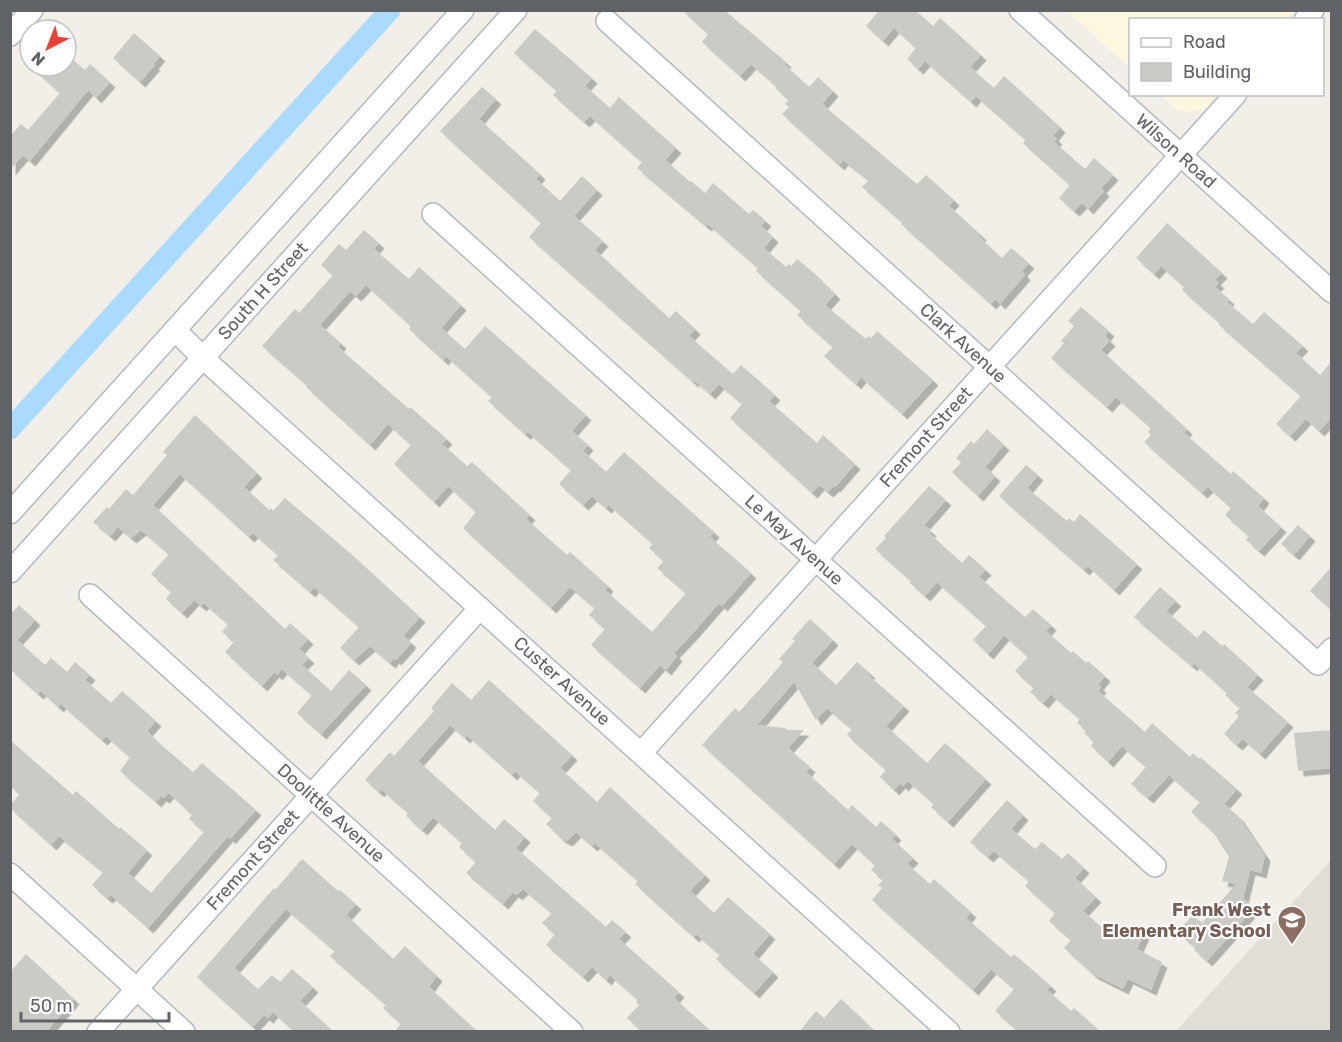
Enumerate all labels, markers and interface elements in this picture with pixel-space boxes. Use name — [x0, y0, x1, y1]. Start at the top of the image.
north arrow — [18, 18, 78, 78]
legend — [1129, 18, 1324, 96]
text: Road — [1183, 31, 1226, 53]
text: N — [28, 48, 49, 70]
text: Building — [1183, 61, 1251, 83]
street label: Wilson Road — [1131, 109, 1221, 193]
street label: South H Street — [213, 238, 313, 344]
street label: Clark Avenue — [915, 298, 1011, 388]
street label: Fremont Street — [875, 382, 977, 492]
street label: Le May Avenue — [740, 490, 848, 590]
street label: Custer Avenue — [509, 632, 615, 730]
street label: Doolittle Avenue — [273, 759, 389, 867]
street label: Fremont Street — [202, 805, 304, 915]
place label: Frank West Elementary School — [1102, 899, 1271, 942]
school or university icon: Frank West Elementary School — [1276, 904, 1308, 946]
scale bar — [21, 985, 170, 1023]
text: 50 m — [30, 995, 73, 1017]

